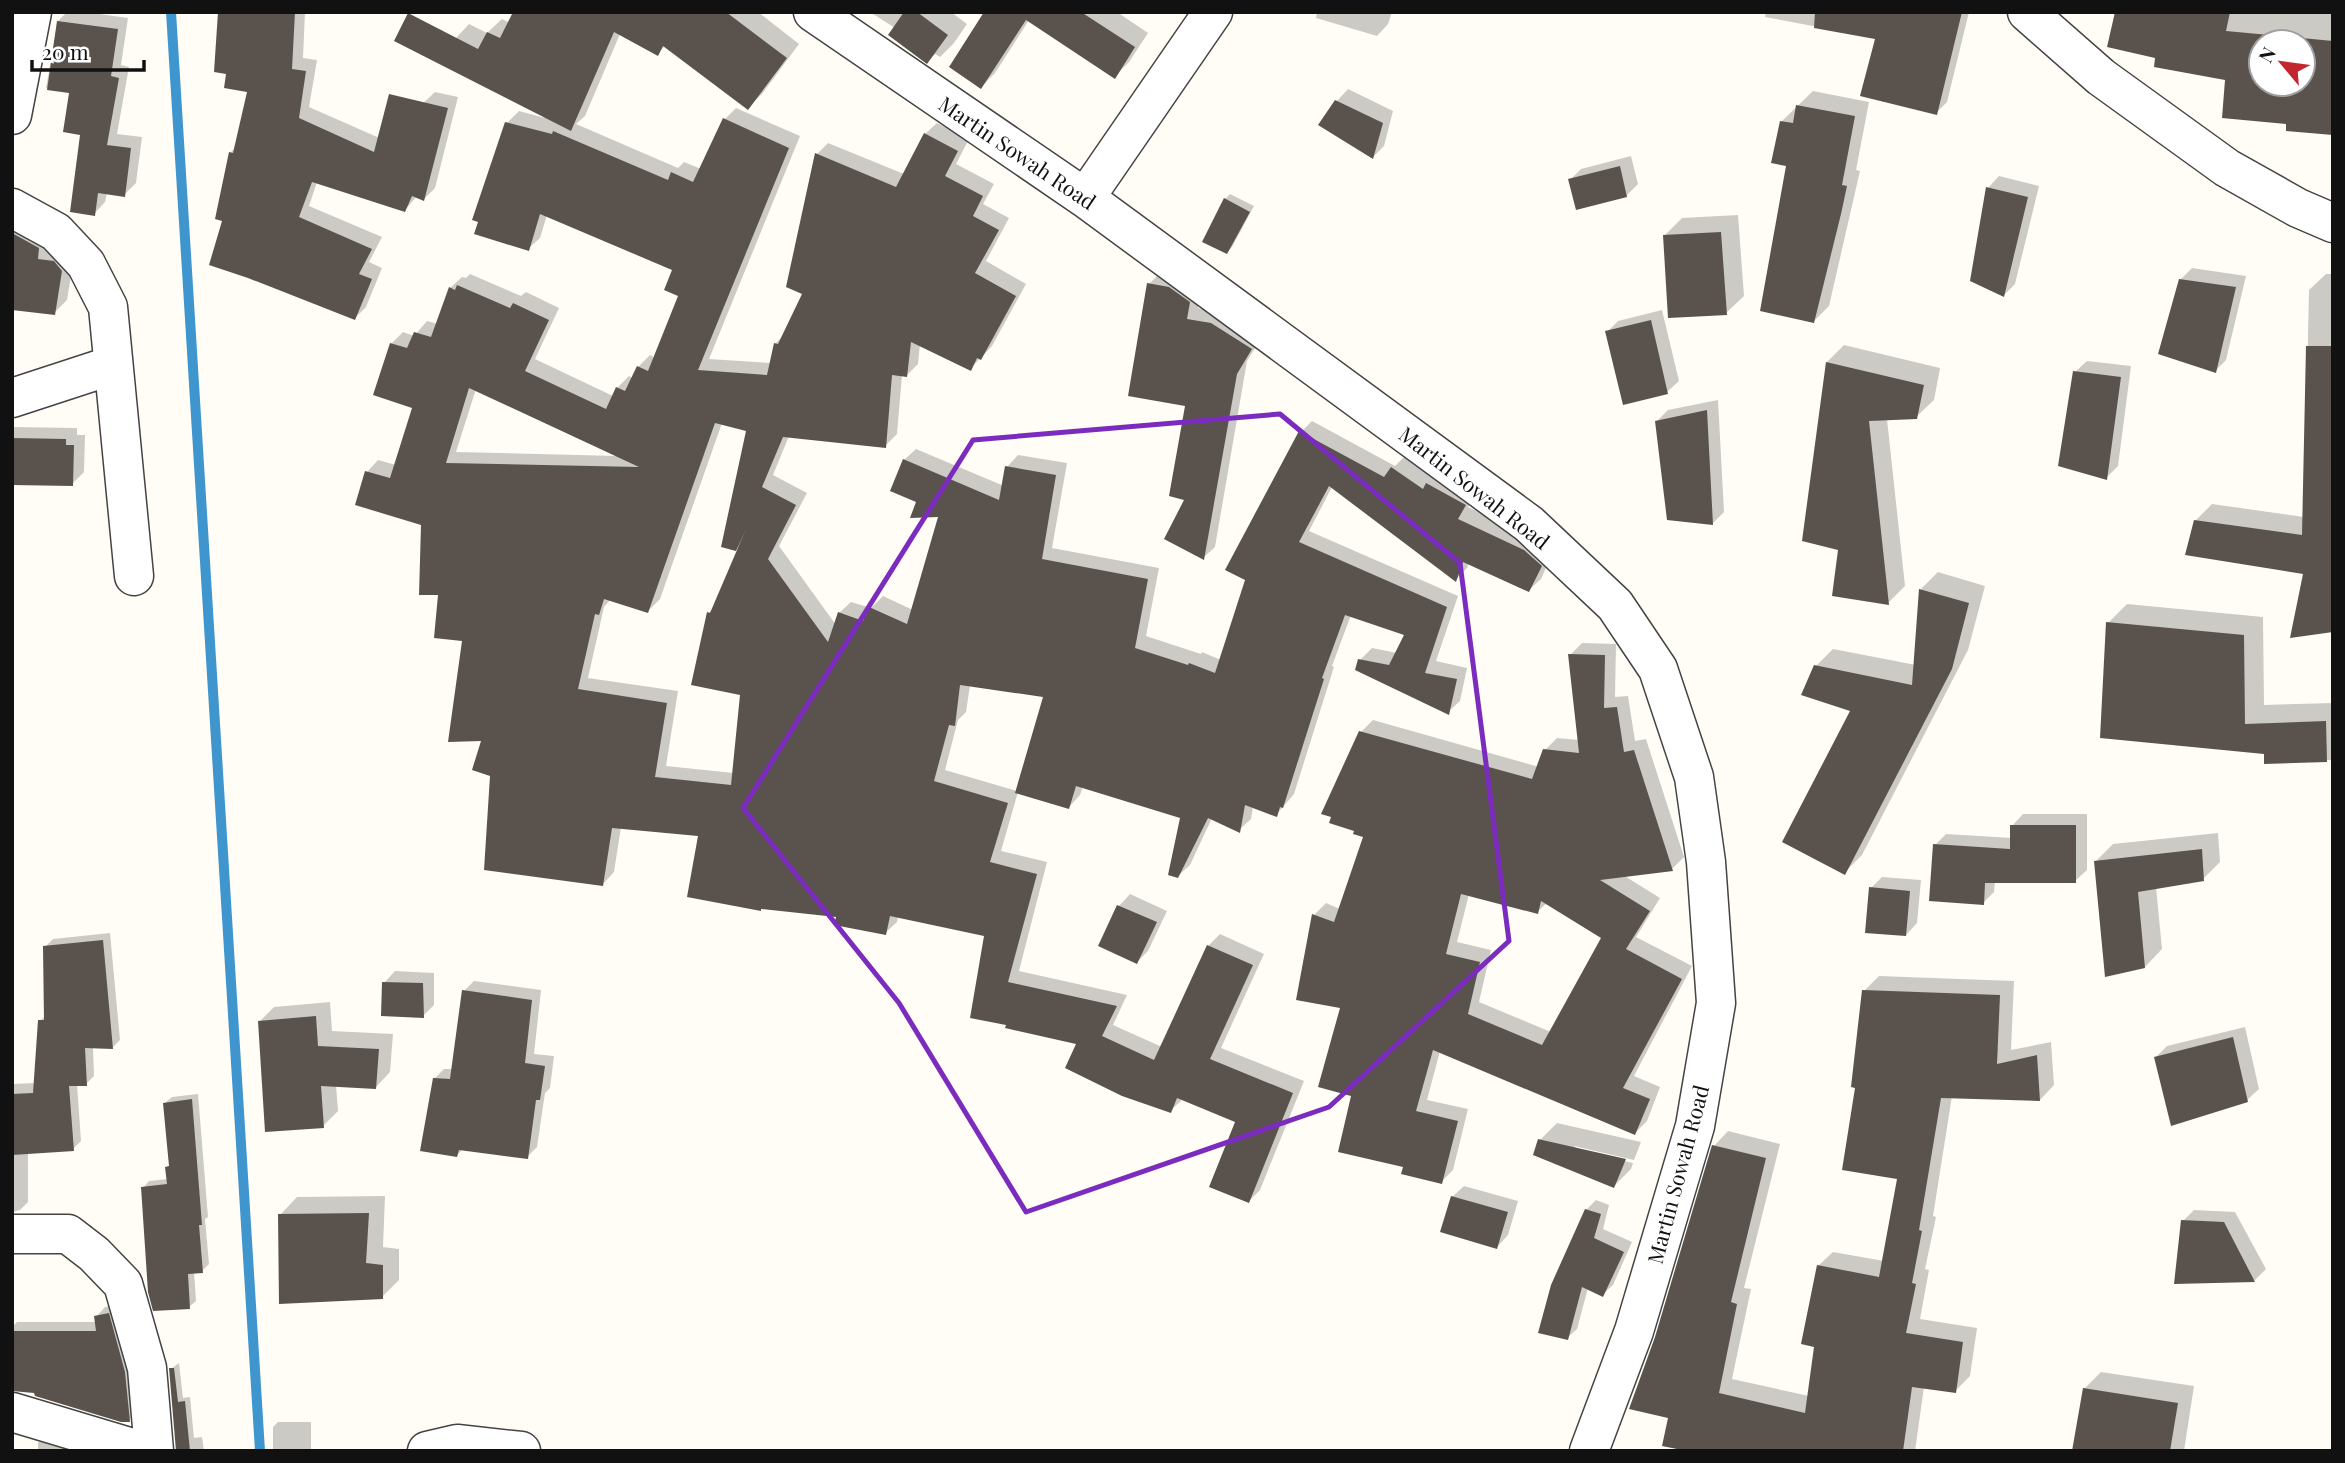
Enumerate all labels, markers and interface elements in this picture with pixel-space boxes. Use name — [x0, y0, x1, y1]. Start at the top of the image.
scale bar — [32, 28, 144, 72]
north arrow — [2247, 28, 2317, 98]
text: 20 m — [42, 37, 89, 65]
text: N — [2252, 42, 2281, 67]
street label: Martin Sowah Road — [934, 89, 1102, 215]
street label: Martin Sowah Road — [1394, 419, 1556, 555]
street label: Martin Sowah Road — [1640, 1082, 1714, 1266]

